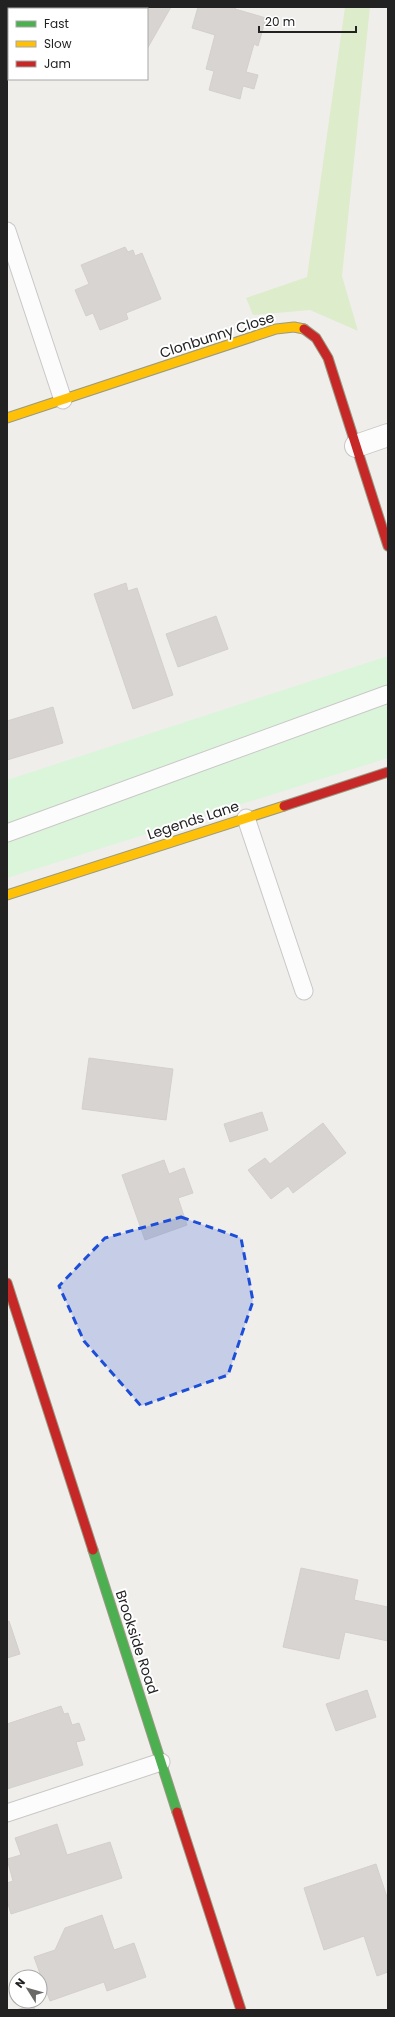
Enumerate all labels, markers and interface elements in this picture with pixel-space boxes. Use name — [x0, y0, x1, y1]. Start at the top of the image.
legend — [8, 8, 148, 80]
scale bar — [259, 8, 356, 34]
text: 20 m — [265, 13, 295, 30]
text: Fast — [44, 15, 69, 32]
text: Slow — [44, 35, 72, 52]
text: Jam — [44, 55, 71, 72]
street label: Clonbunny Close — [157, 307, 277, 363]
street label: Legends Lane — [144, 796, 242, 844]
street label: Brookside Road — [111, 1588, 163, 1696]
north arrow — [8, 1969, 48, 2009]
text: N — [11, 1975, 29, 1991]

